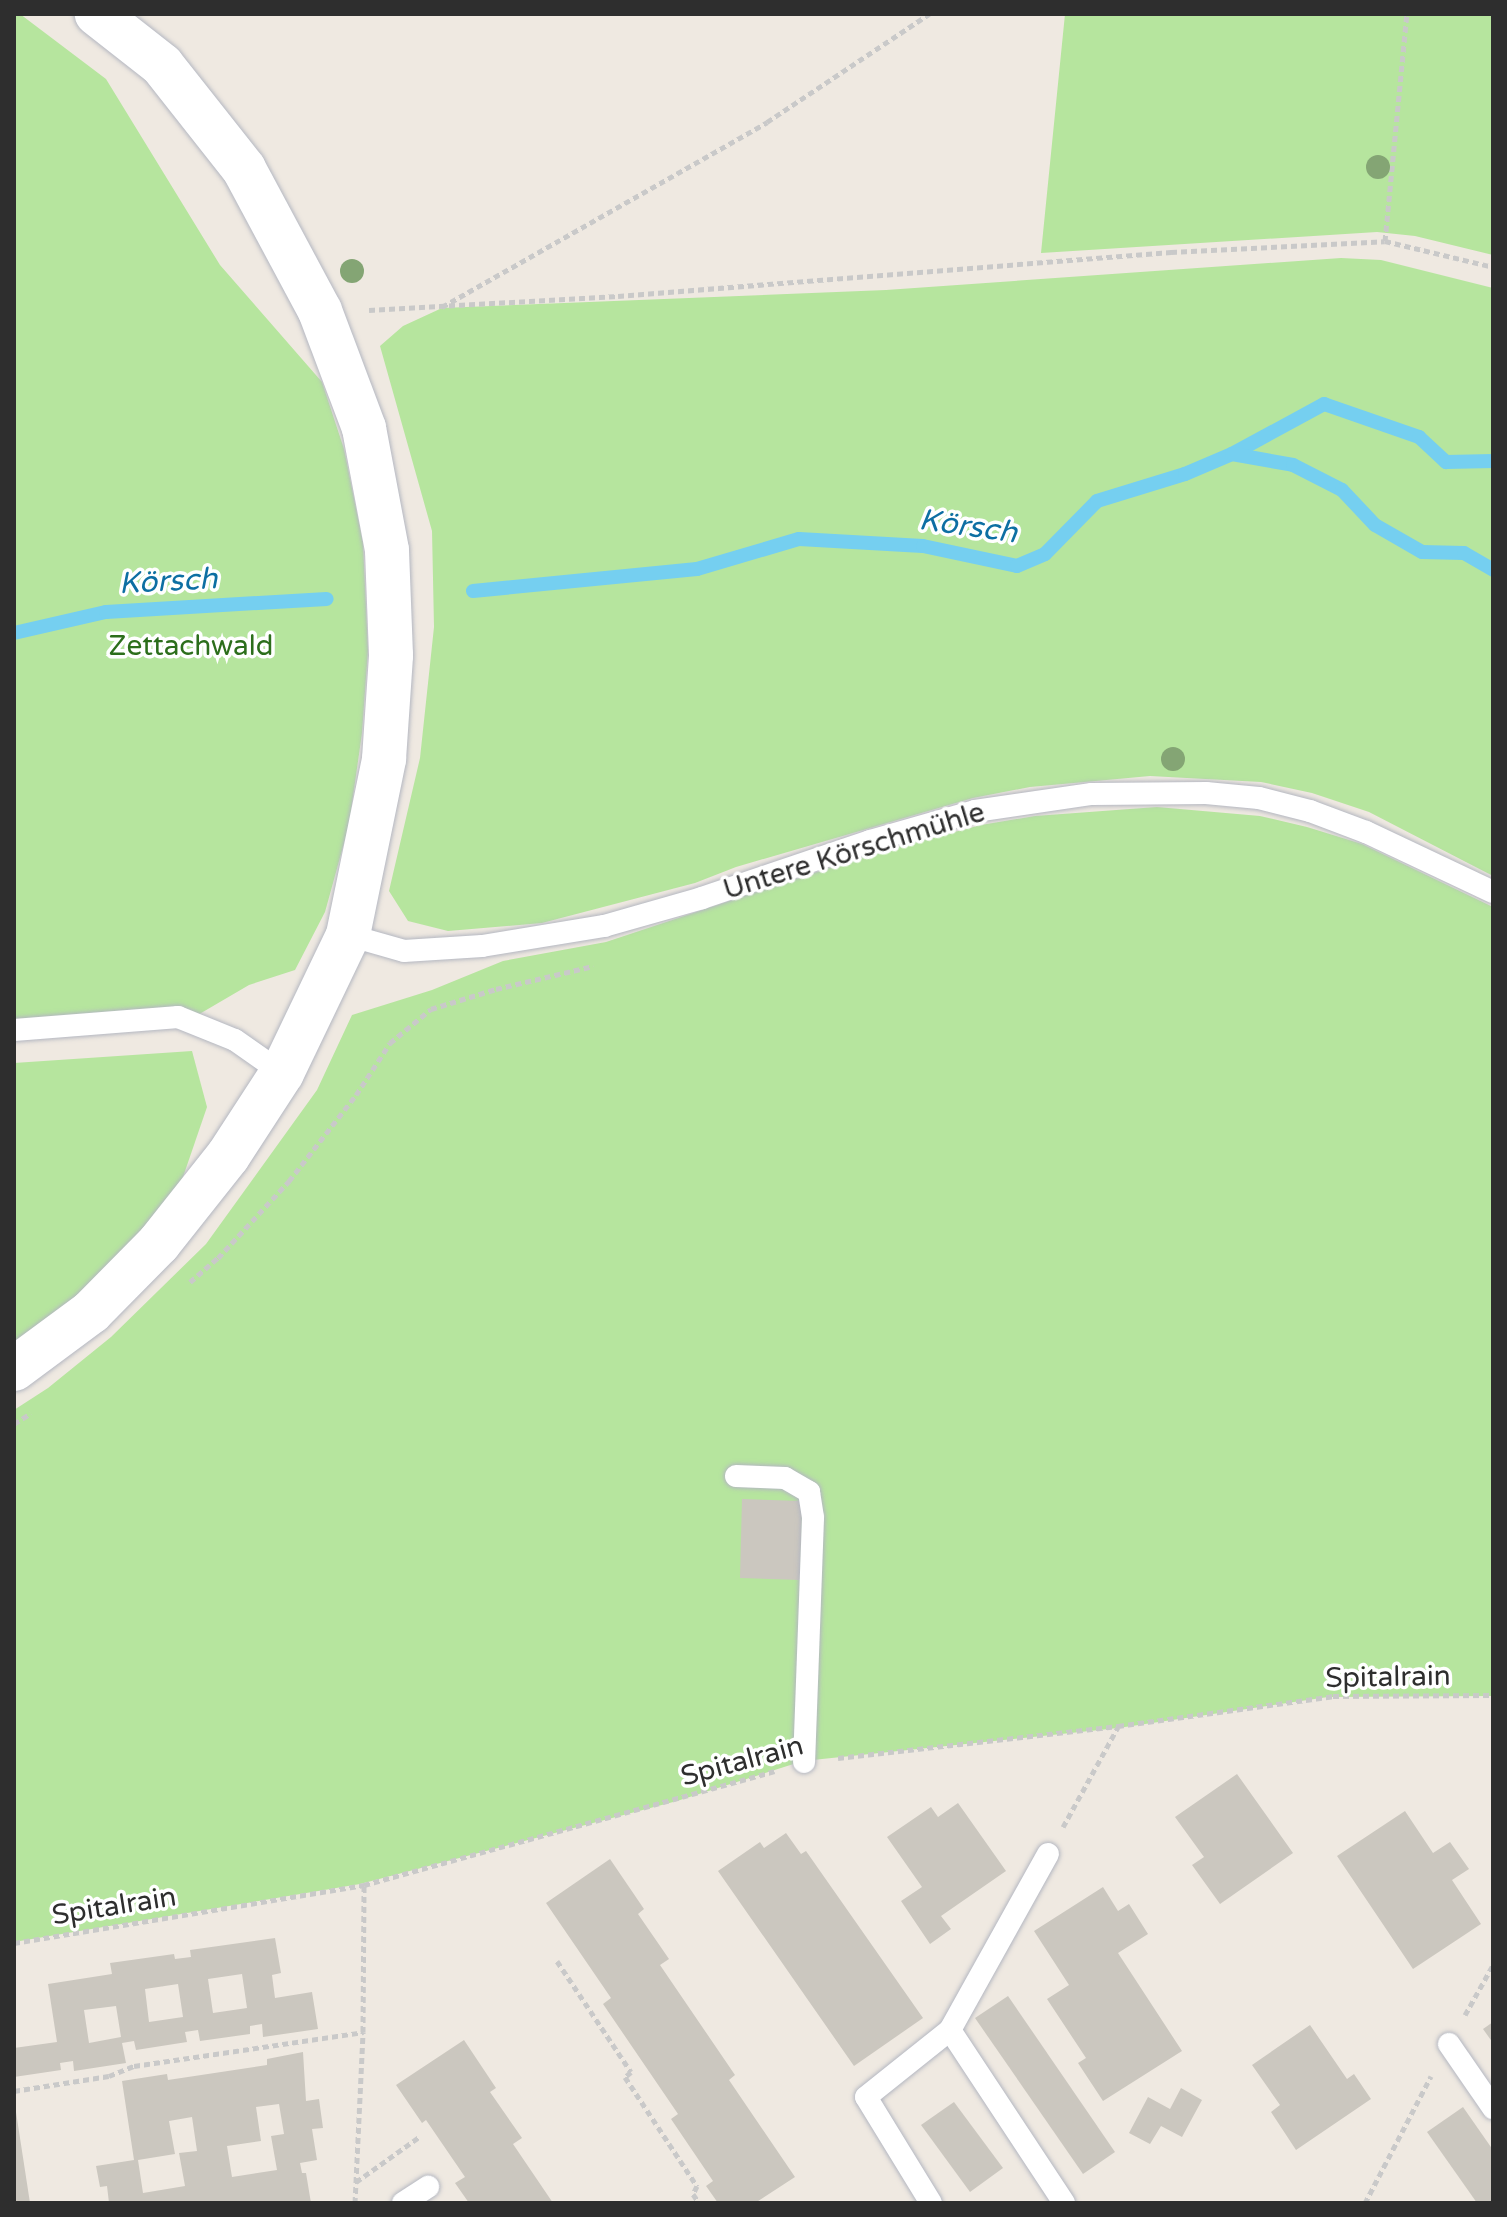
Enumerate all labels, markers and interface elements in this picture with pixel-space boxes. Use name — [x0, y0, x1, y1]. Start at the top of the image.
water label: Körsch — [917, 502, 1019, 552]
water label: Körsch — [118, 561, 218, 603]
park label: Zettachwald — [109, 629, 273, 663]
street label: Untere Körschmühle — [719, 795, 989, 907]
street label: Spitalrain — [1325, 1659, 1451, 1695]
street label: Spitalrain — [677, 1729, 807, 1793]
street label: Spitalrain — [49, 1880, 179, 1932]

